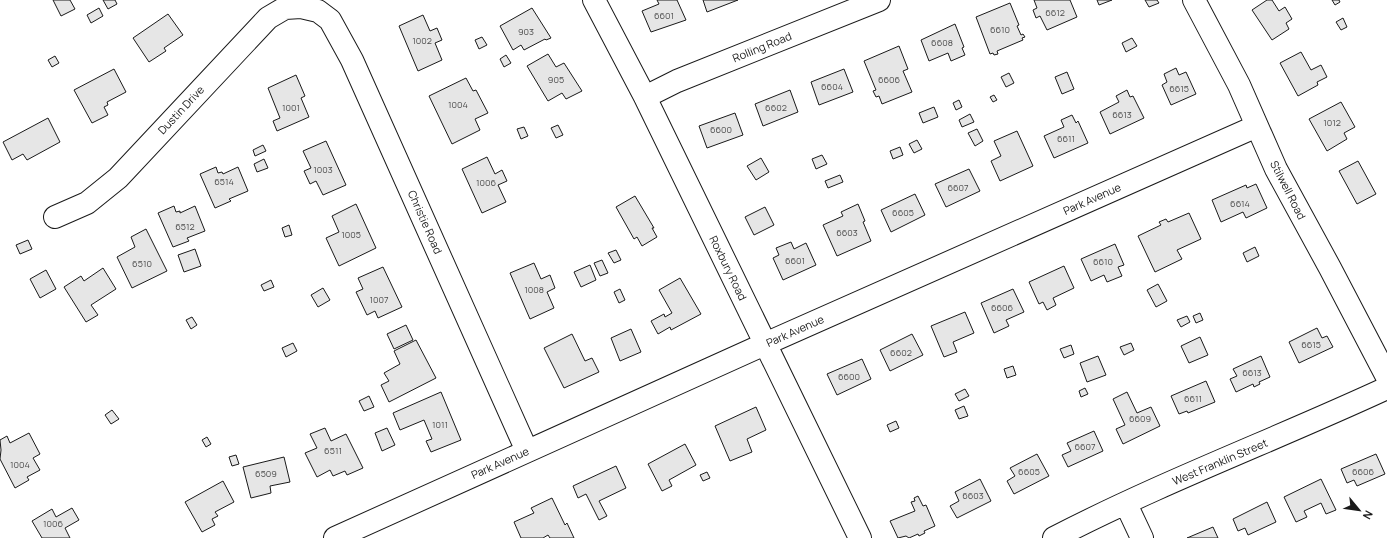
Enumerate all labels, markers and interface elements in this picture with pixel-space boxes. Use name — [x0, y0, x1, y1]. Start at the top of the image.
house number: 6612 — [1045, 6, 1065, 19]
house number: 6601 — [654, 9, 674, 22]
house number: 6610 — [990, 23, 1010, 36]
house number: 903 — [518, 25, 534, 38]
street label: Rolling Road — [730, 28, 794, 65]
house number: 1002 — [412, 34, 432, 47]
house number: 6608 — [931, 36, 953, 49]
house number: 905 — [548, 73, 564, 86]
house number: 6606 — [878, 73, 901, 86]
house number: 6604 — [821, 80, 843, 93]
street label: Dustin Drive — [154, 82, 207, 137]
house number: 6615 — [1169, 82, 1189, 95]
house number: 1004 — [448, 98, 468, 111]
house number: 1001 — [282, 101, 300, 114]
house number: 6602 — [765, 101, 787, 114]
house number: 6613 — [1112, 108, 1132, 121]
house number: 1012 — [1323, 116, 1341, 129]
house number: 6600 — [710, 123, 732, 136]
house number: 6611 — [1057, 132, 1075, 145]
street label: Stilwell Road — [1267, 158, 1310, 222]
house number: 1003 — [313, 163, 333, 176]
house number: 6514 — [214, 175, 234, 188]
house number: 1006 — [476, 176, 496, 189]
street label: Park Avenue — [1061, 179, 1124, 218]
house number: 6607 — [947, 181, 969, 194]
street label: Christie Road — [405, 188, 446, 256]
house number: 6614 — [1230, 197, 1250, 210]
house number: 6605 — [892, 206, 914, 219]
house number: 6512 — [175, 220, 195, 233]
house number: 6603 — [836, 226, 858, 239]
house number: 1005 — [341, 228, 361, 241]
street label: Roxbury Road — [706, 233, 751, 303]
house number: 6601 — [785, 254, 805, 267]
house number: 6610 — [1093, 255, 1113, 268]
house number: 6510 — [132, 257, 152, 270]
house number: 1008 — [524, 283, 544, 296]
house number: 1007 — [369, 293, 389, 306]
house number: 6606 — [991, 301, 1014, 314]
street label: Park Avenue — [764, 311, 827, 350]
house number: 6615 — [1301, 338, 1321, 351]
house number: 6602 — [890, 346, 912, 359]
house number: 6613 — [1242, 366, 1262, 379]
house number: 6600 — [838, 370, 860, 383]
house number: 6611 — [1184, 392, 1202, 405]
house number: 6609 — [1129, 412, 1151, 425]
house number: 1011 — [432, 418, 448, 431]
street label: West Franklin Street — [1170, 435, 1270, 488]
house number: 6607 — [1074, 440, 1096, 453]
street label: Park Avenue — [469, 443, 532, 482]
house number: 6511 — [324, 444, 342, 457]
house number: 1004 — [10, 458, 30, 471]
house number: 6605 — [1018, 465, 1040, 478]
house number: 6606 — [1352, 465, 1375, 478]
house number: 6509 — [255, 467, 277, 480]
house number: 6603 — [962, 489, 984, 502]
north arrow — [1339, 490, 1379, 530]
text: N — [1360, 508, 1377, 522]
house number: 1006 — [43, 517, 63, 530]

